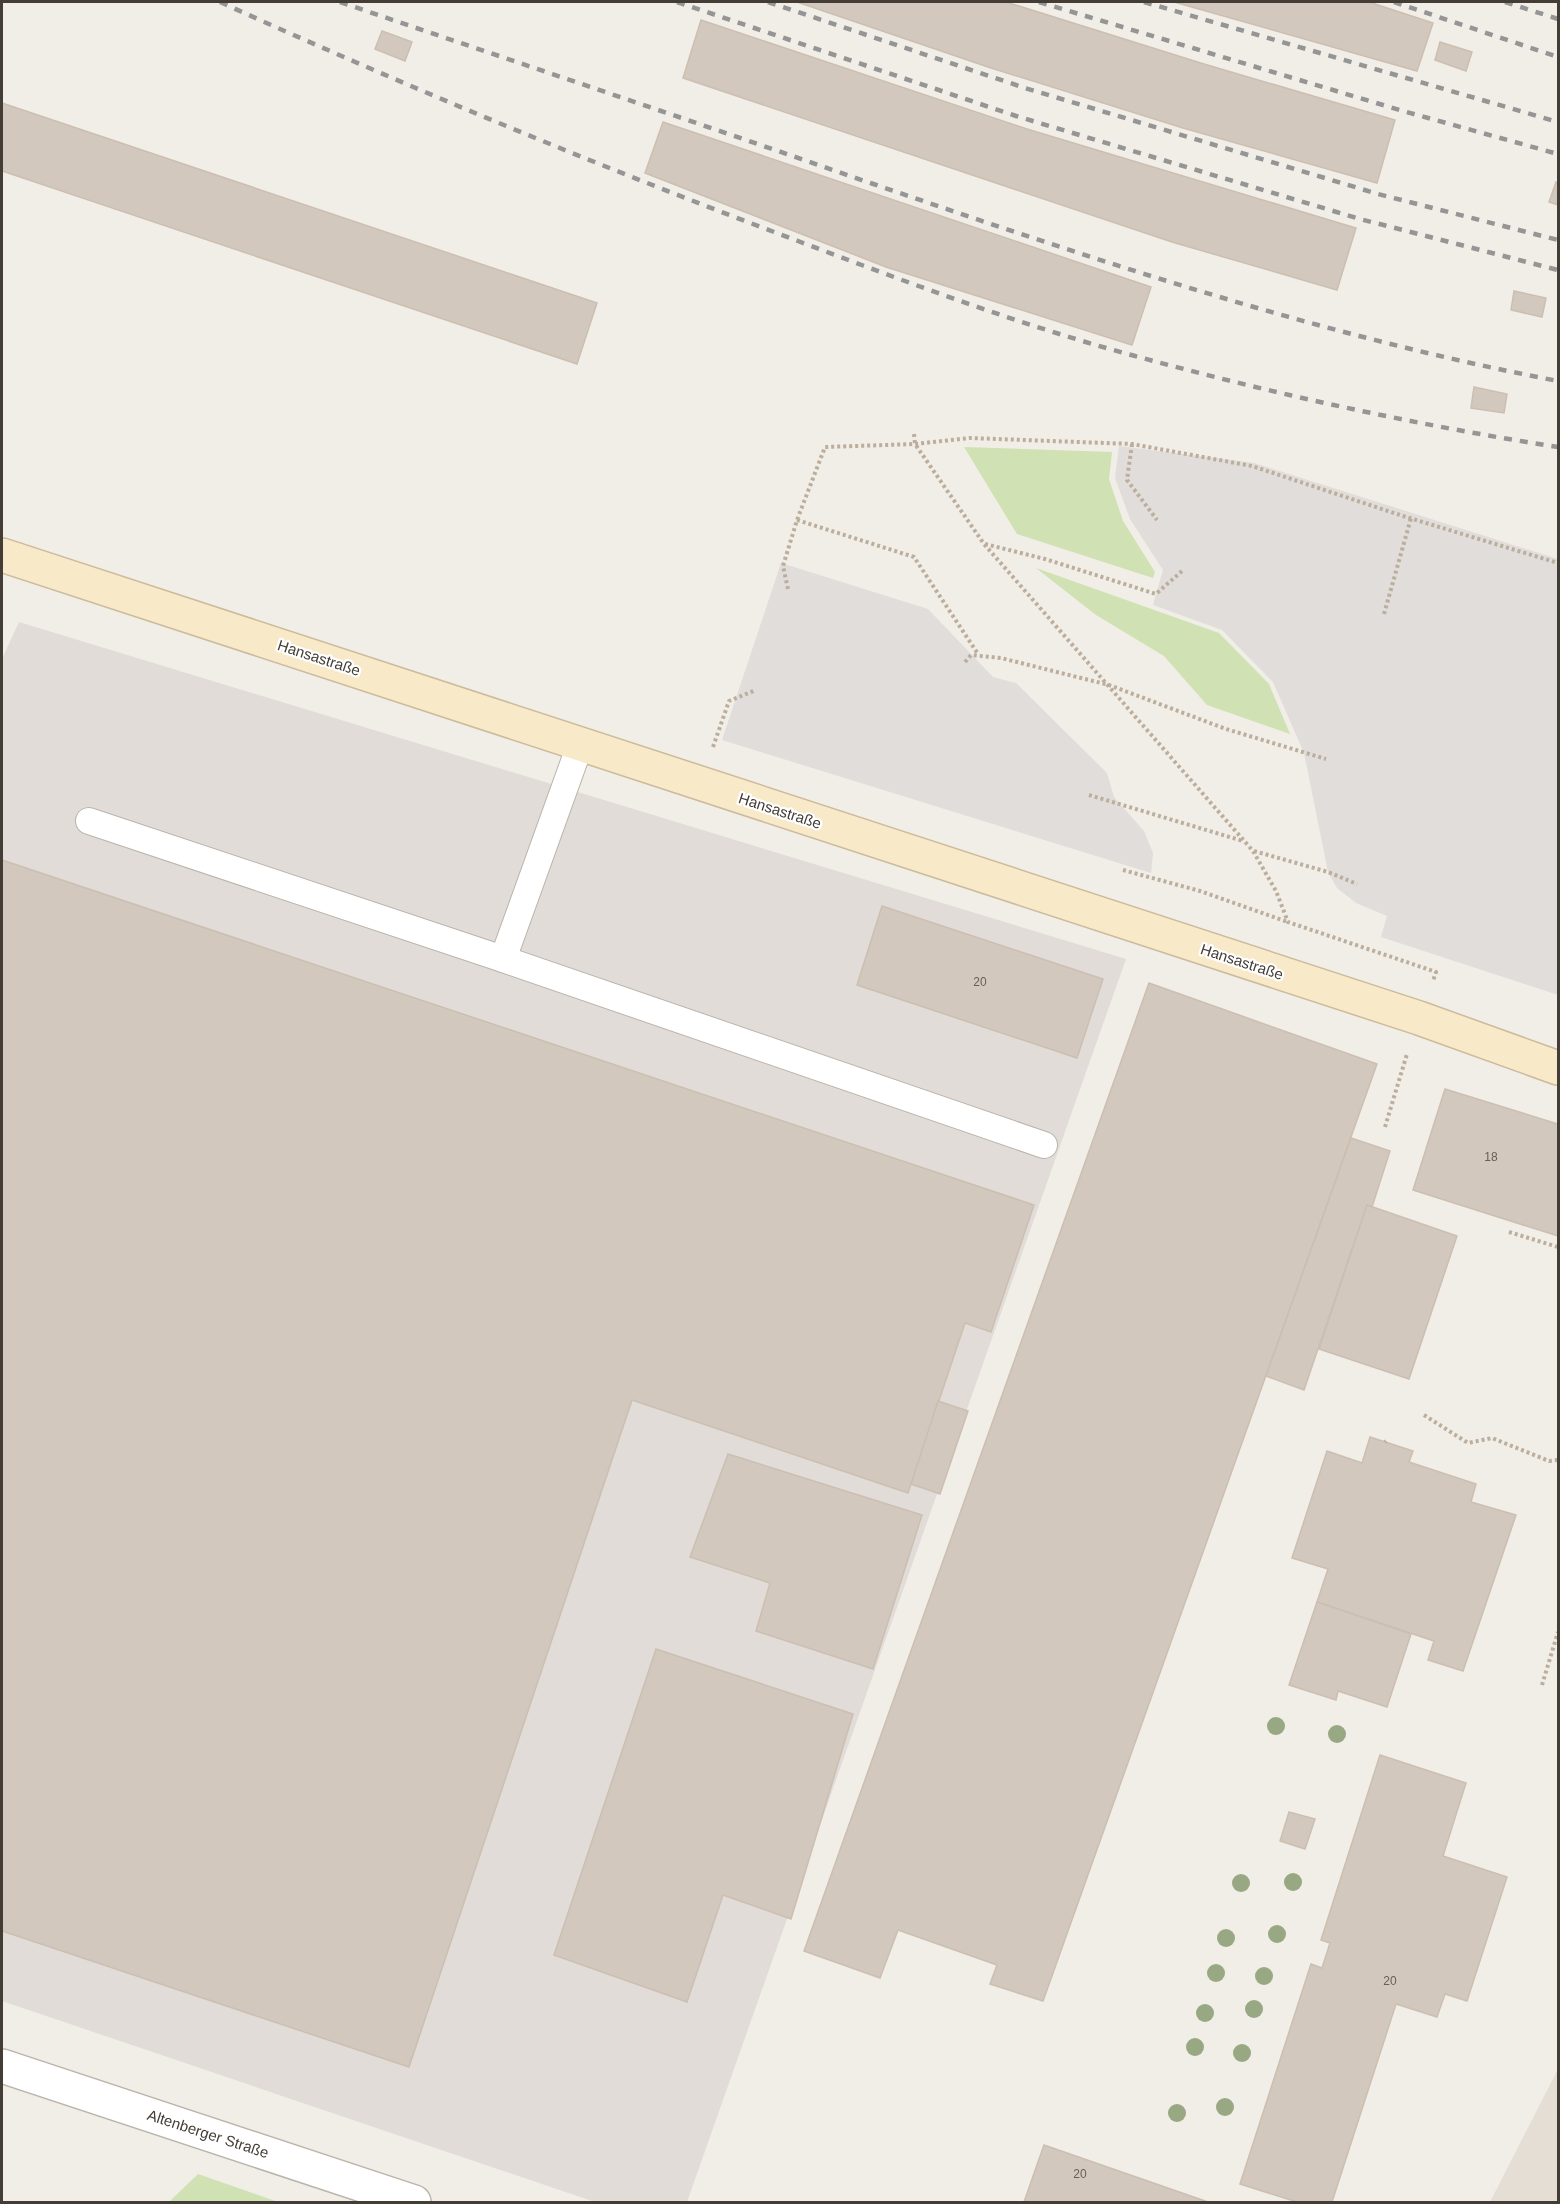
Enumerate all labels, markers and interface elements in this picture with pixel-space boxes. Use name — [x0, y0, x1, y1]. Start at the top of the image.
street label: Hansastraße — [276, 636, 363, 679]
street label: Hansastraße — [737, 789, 824, 832]
street label: Hansastraße — [1199, 940, 1286, 983]
house number: 20 — [973, 975, 987, 989]
house number: 18 — [1484, 1150, 1498, 1164]
house number: 20 — [1383, 1974, 1397, 1988]
street label: Altenberger Straße — [145, 2106, 271, 2161]
house number: 20 — [1073, 2167, 1087, 2181]

